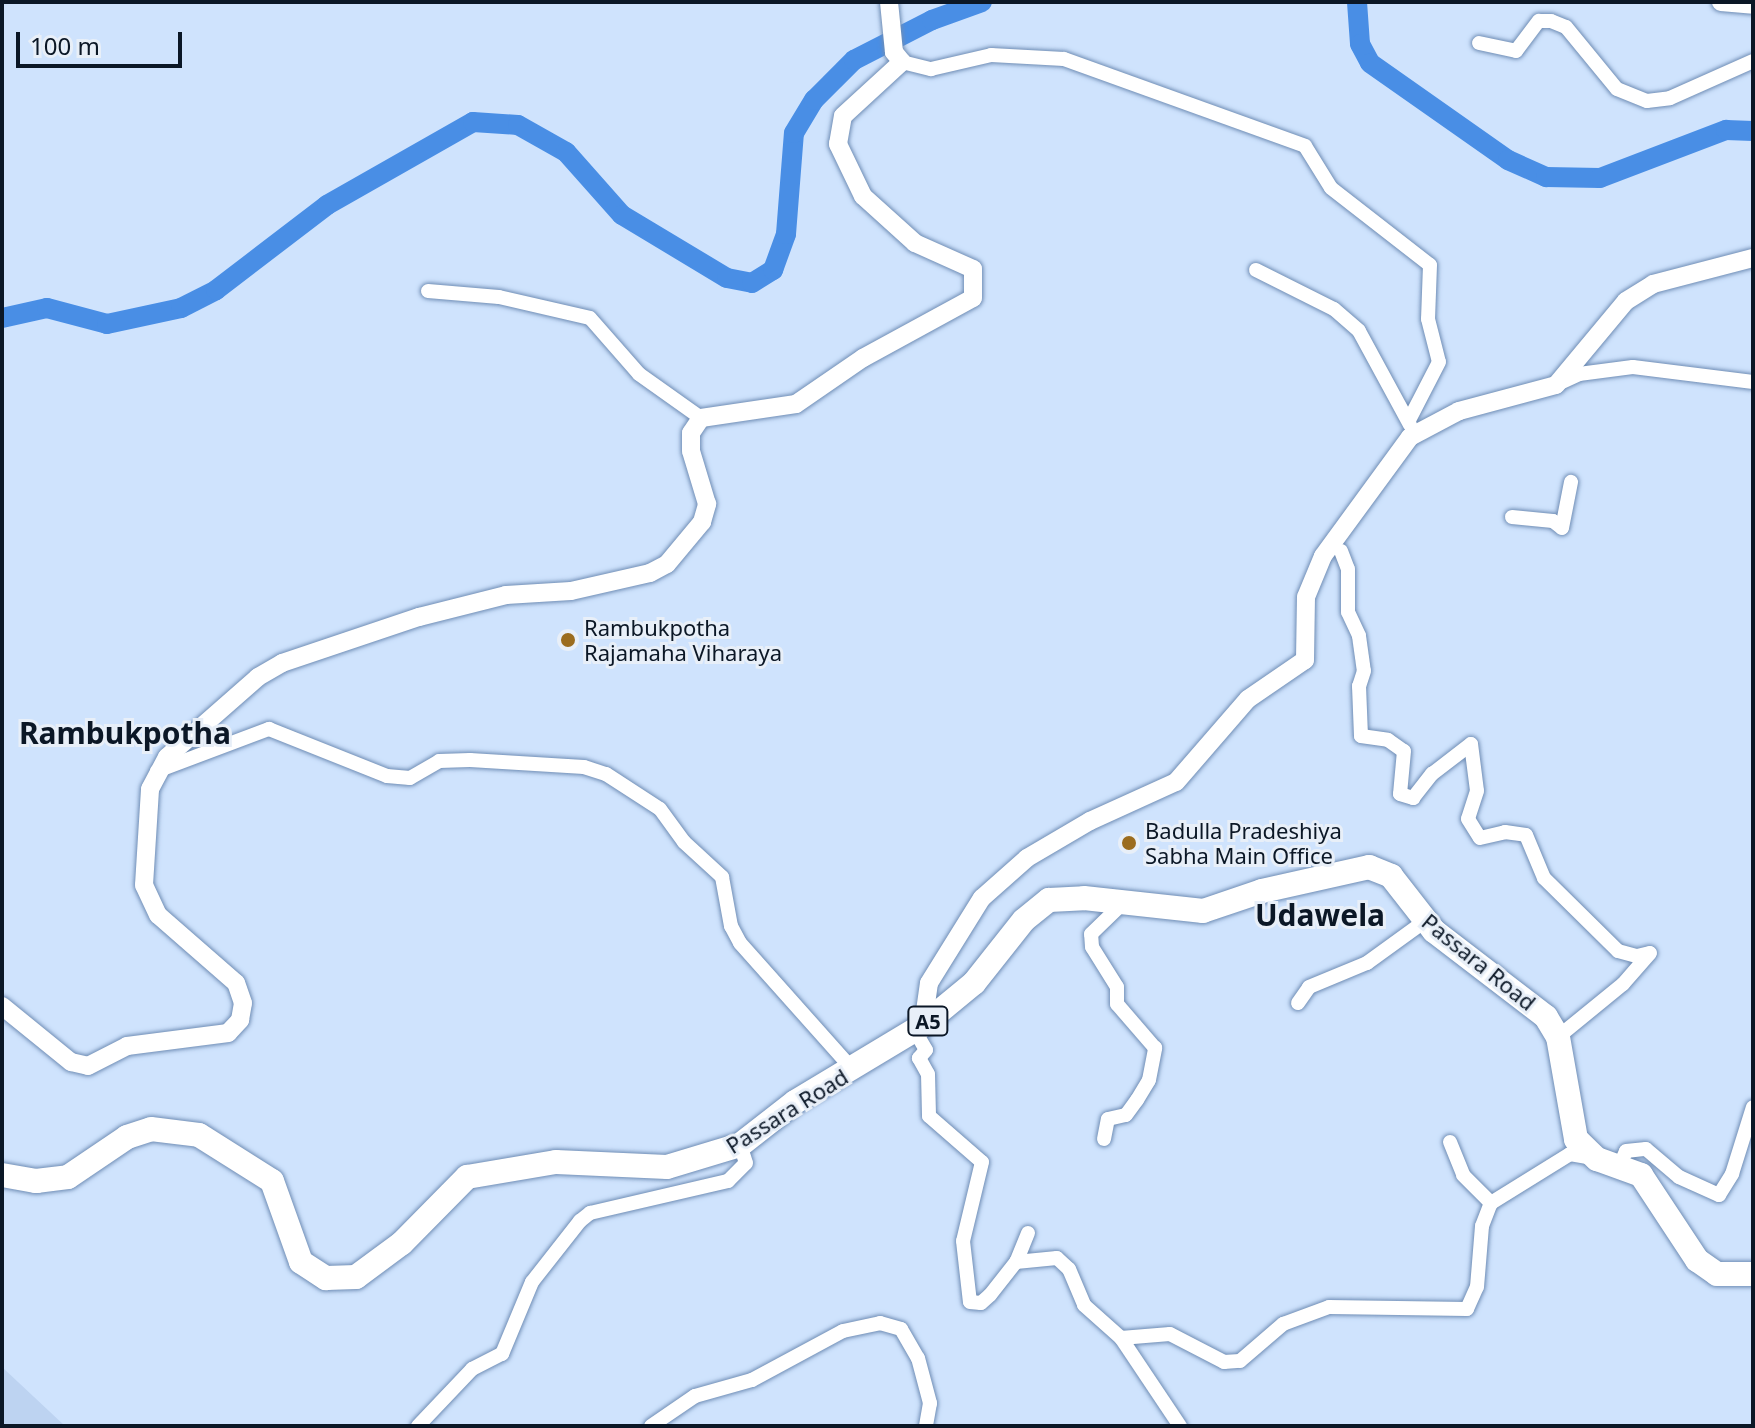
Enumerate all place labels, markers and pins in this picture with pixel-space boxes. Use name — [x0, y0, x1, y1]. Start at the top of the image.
place label: Rambukpotha Rajamaha Viharaya — [584, 614, 782, 666]
marker: Rambukpotha Rajamaha Viharaya — [559, 631, 577, 649]
place label: Badulla Pradeshiya Sabha Main Office — [1145, 817, 1342, 868]
marker: Badulla Pradeshiya Sabha Main Office — [1120, 834, 1138, 852]

